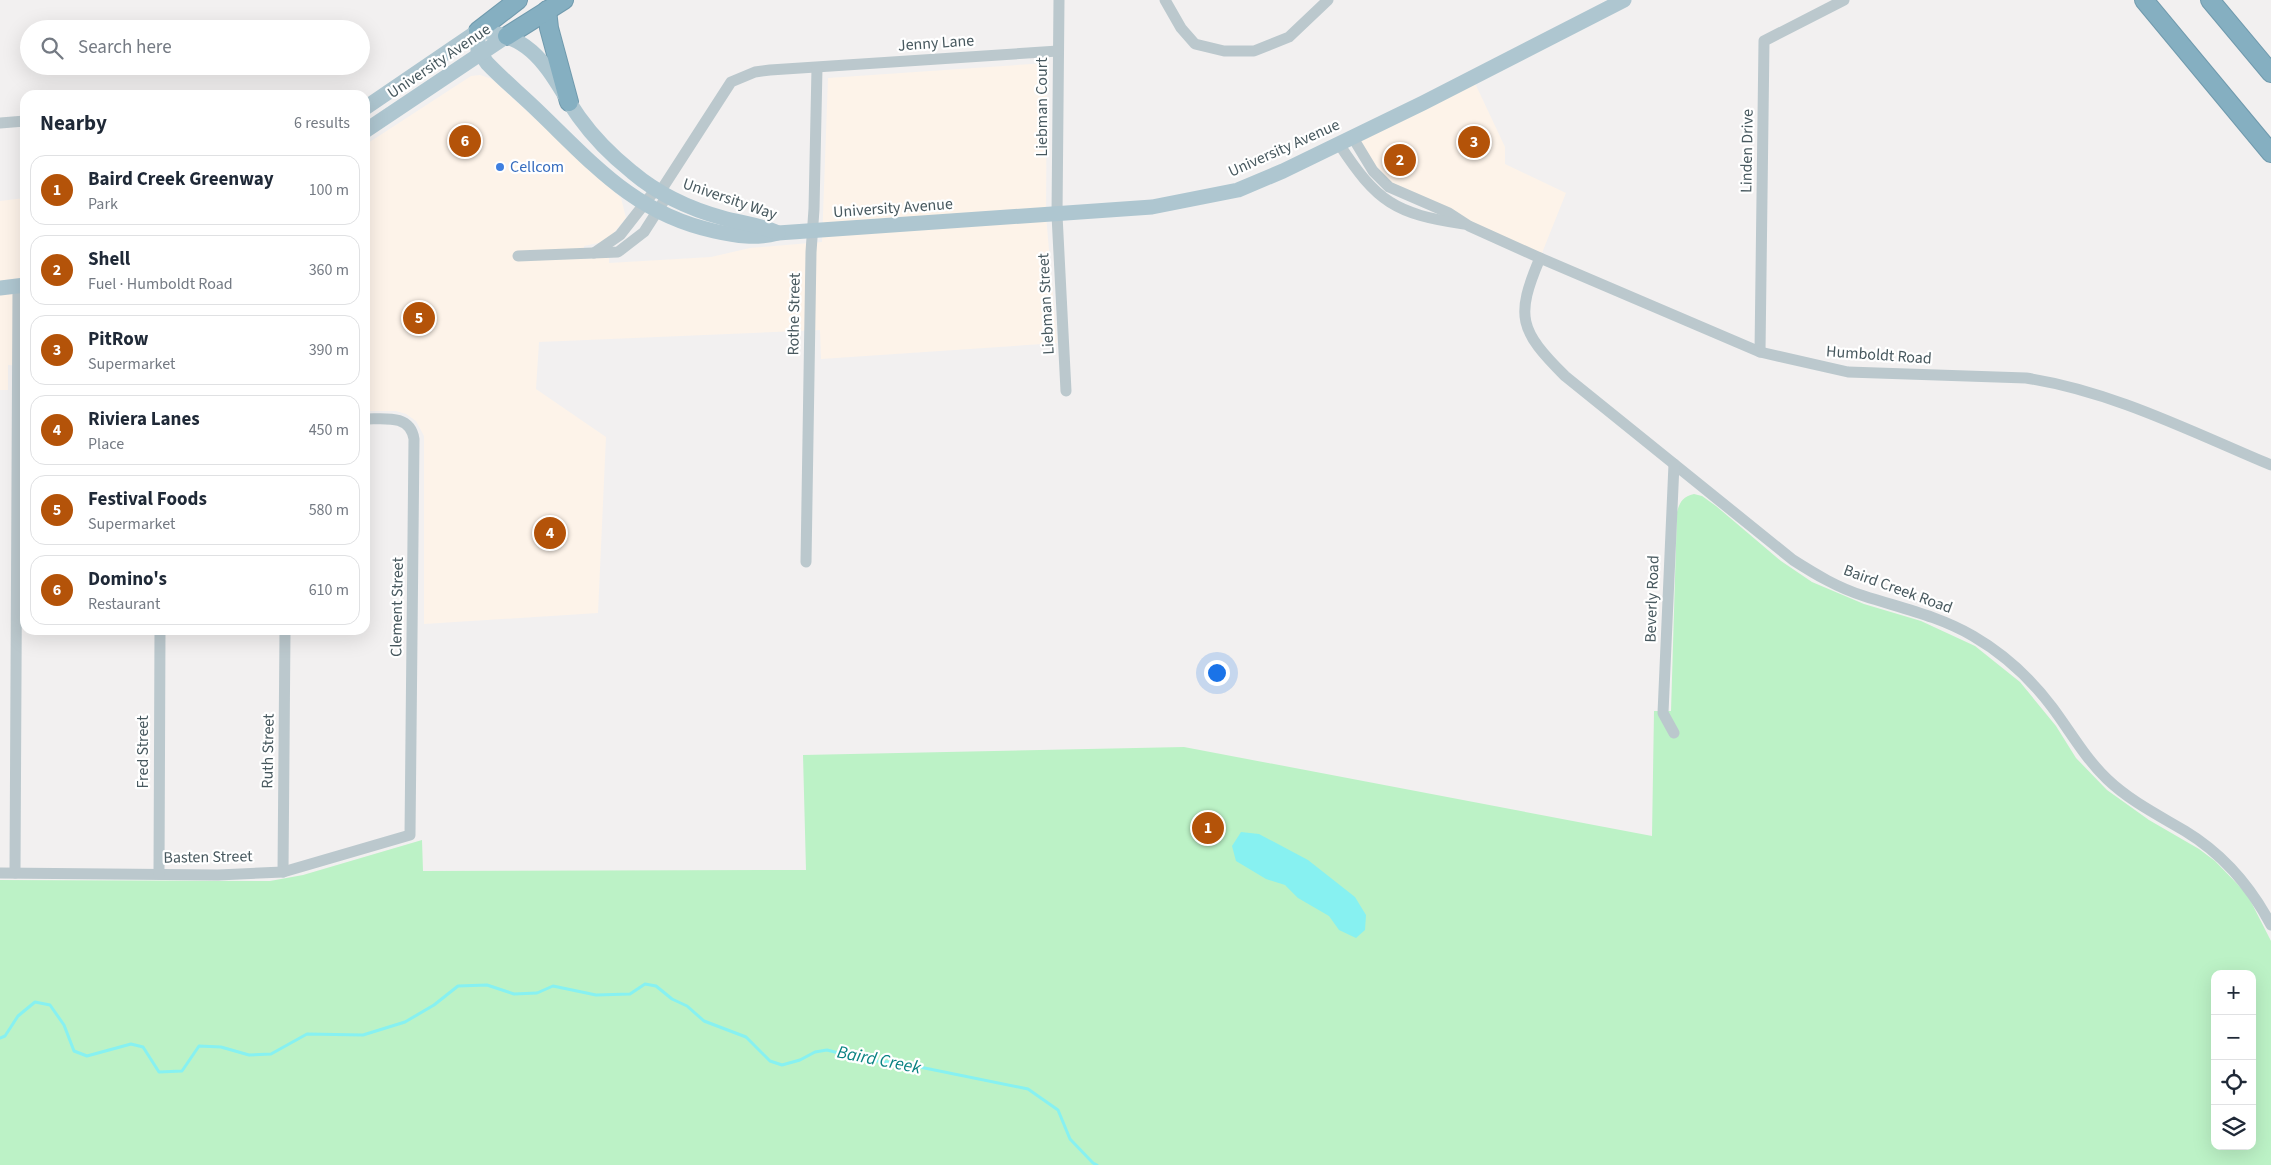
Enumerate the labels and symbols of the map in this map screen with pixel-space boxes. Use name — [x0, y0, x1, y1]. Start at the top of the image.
street label: University Avenue — [383, 18, 495, 104]
street label: Jenny Lane — [897, 29, 975, 57]
street label: Liebman Court — [1031, 57, 1053, 157]
street label: Linden Drive — [1735, 109, 1759, 193]
street label: University Avenue — [1225, 114, 1343, 182]
pin: 6 — [449, 122, 481, 160]
pin: 3 — [1458, 123, 1490, 161]
pin: 2 — [1384, 141, 1416, 179]
place label: Cellcom — [510, 156, 564, 178]
marker: Cellcom — [494, 161, 506, 173]
street label: University Way — [680, 173, 781, 226]
street label: University Avenue — [832, 193, 954, 223]
street label: Liebman Street — [1032, 252, 1060, 355]
street label: Rothe Street — [782, 272, 806, 356]
pin: 5 — [403, 299, 435, 337]
street label: Humboldt Road — [1825, 340, 1933, 370]
pin: 4 — [534, 514, 566, 552]
street label: Beverly Road — [1639, 555, 1665, 643]
street label: Clement Street — [385, 556, 409, 657]
street label: Baird Creek Road — [1840, 559, 1956, 619]
your location — [1204, 660, 1230, 686]
street label: Ruth Street — [256, 713, 280, 789]
street label: Fred Street — [132, 715, 154, 789]
pin: 1 — [1192, 809, 1224, 847]
street label: Basten Street — [163, 845, 253, 869]
water label: Baird Creek — [835, 1040, 924, 1080]

